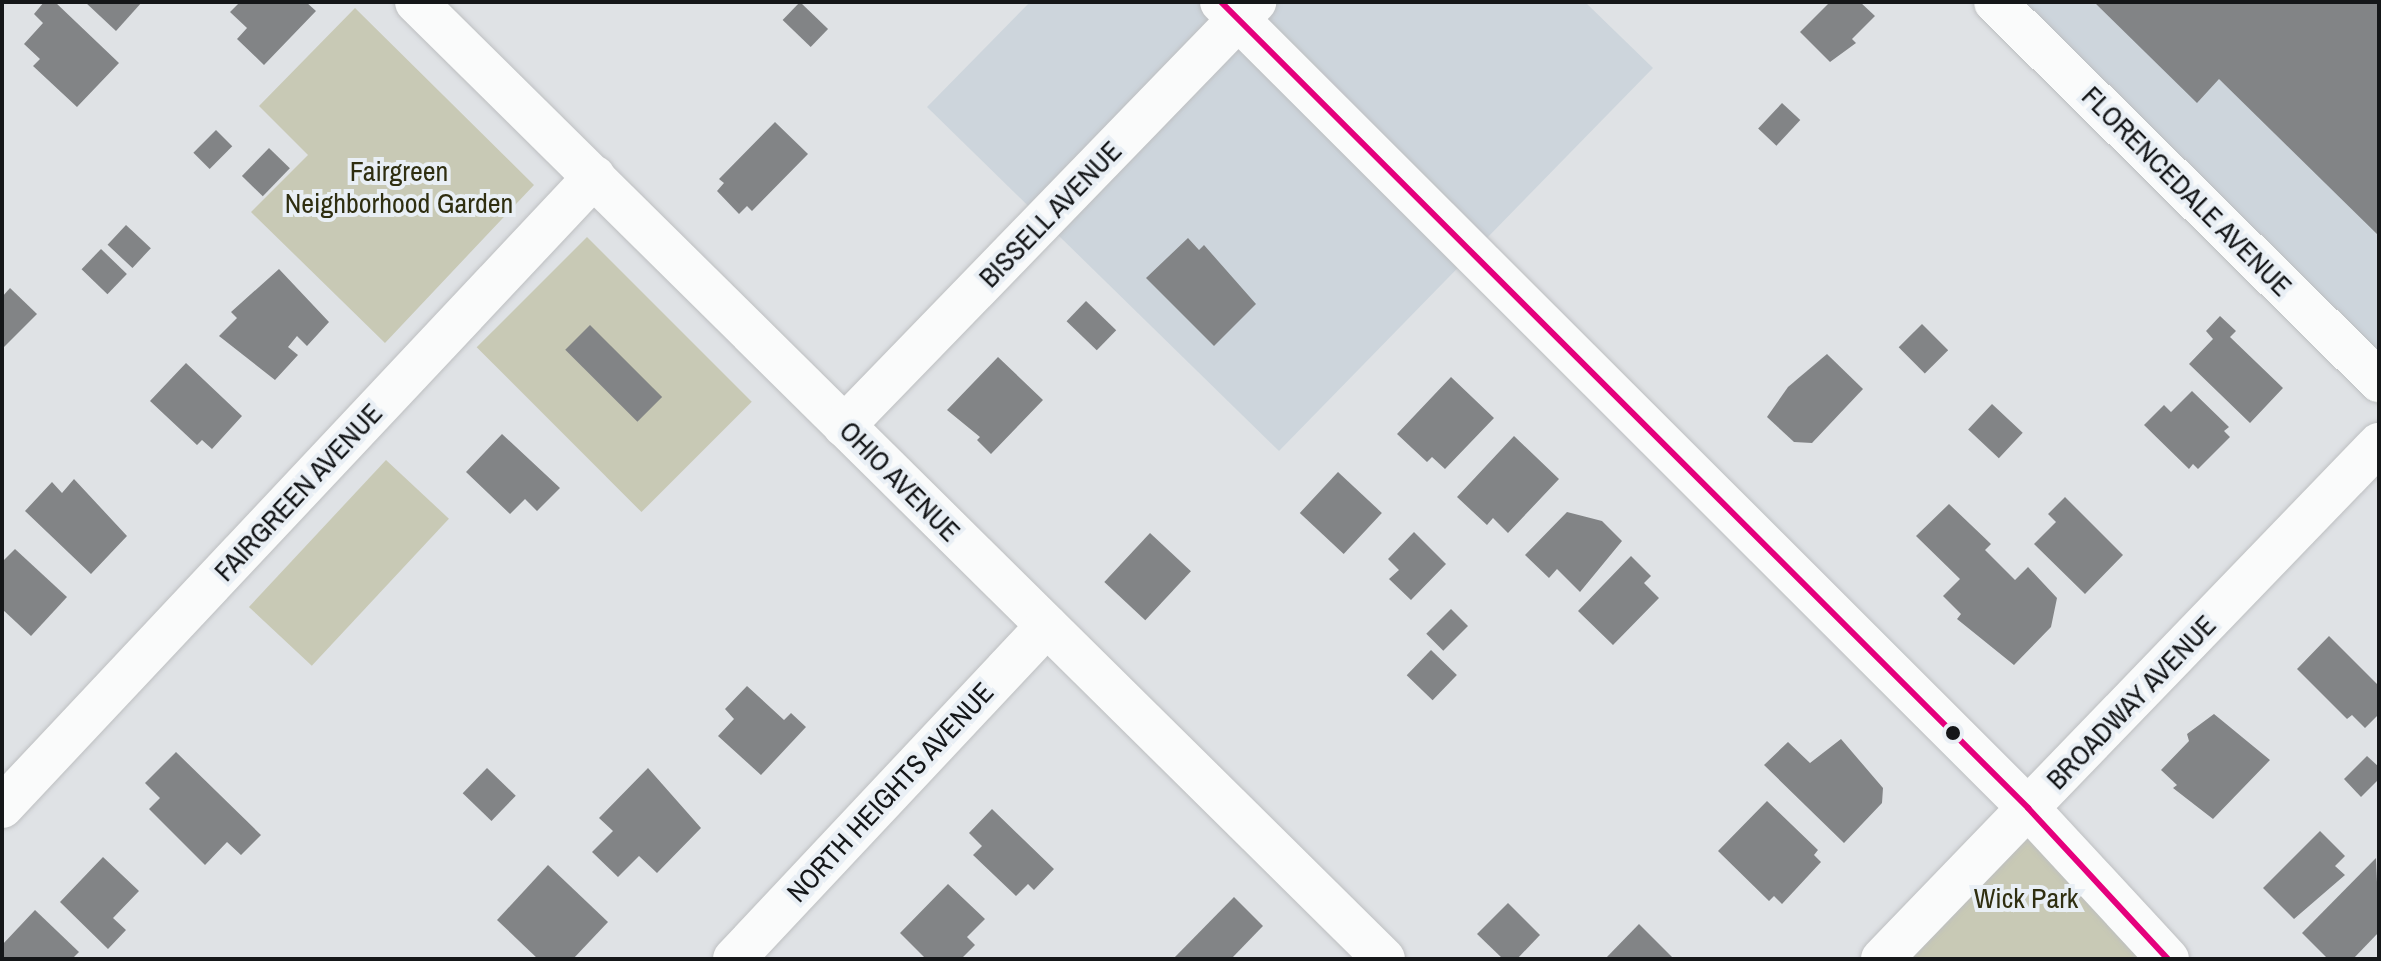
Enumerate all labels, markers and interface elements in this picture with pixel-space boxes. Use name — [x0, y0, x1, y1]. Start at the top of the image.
street label: FLORENCEDALE AVENUE — [2075, 79, 2299, 303]
street label: BISSELL AVENUE — [971, 133, 1129, 295]
park label: Fairgreen Neighborhood Garden — [285, 154, 513, 220]
street label: FAIRGREEN AVENUE — [207, 396, 389, 588]
street label: OHIO AVENUE — [832, 413, 968, 549]
street label: BROADWAY AVENUE — [2039, 607, 2223, 797]
street label: NORTH HEIGHTS AVENUE — [779, 675, 1001, 909]
unlabelled marker — [1945, 725, 1961, 741]
park label: Wick Park — [1974, 881, 2078, 915]

